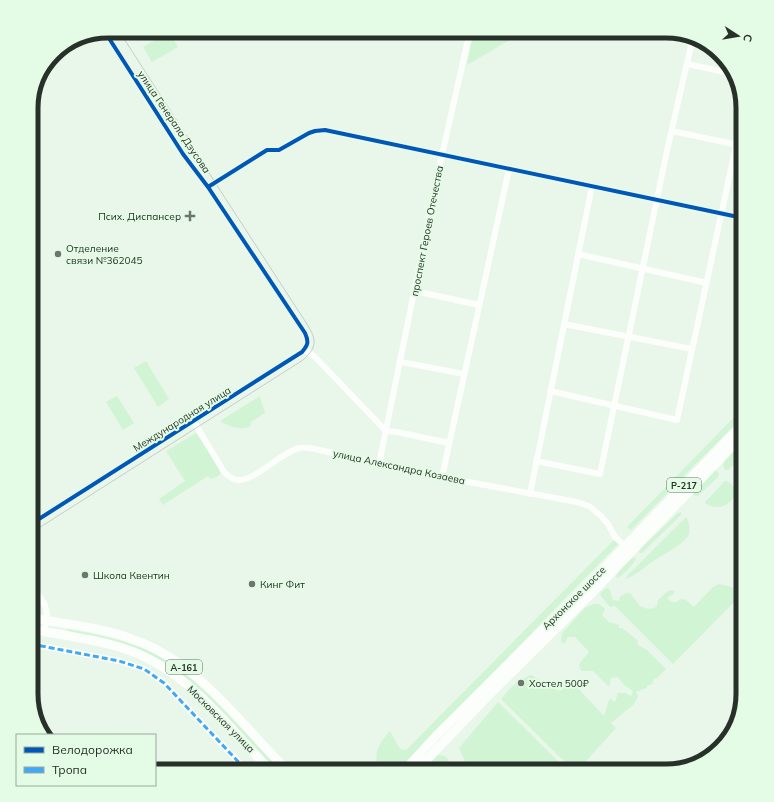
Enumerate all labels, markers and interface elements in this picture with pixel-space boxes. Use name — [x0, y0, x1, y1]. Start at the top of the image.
north arrow — [718, 16, 758, 56]
text: С — [740, 33, 755, 44]
street label: улица Генерала Дзусова — [135, 68, 213, 176]
street label: проспект Героев Отечества — [408, 165, 446, 297]
place label: Псих. Диспансер — [98, 210, 181, 223]
marker: Псих. Диспансер — [184, 210, 196, 222]
place label: Отделение связи №362045 — [66, 242, 143, 267]
marker: Отделение связи №362045 — [53, 249, 63, 259]
street label: Международная улица — [131, 384, 233, 454]
street label: улица Александра Козаева — [332, 447, 466, 487]
road number: Р-217 — [667, 478, 701, 492]
street label: Архонское шоссе — [540, 563, 609, 632]
place label: Школа Квентин — [93, 569, 170, 582]
marker: Школа Квентин — [80, 570, 90, 580]
place label: Кинг Фит — [260, 578, 305, 591]
marker: Кинг Фит — [247, 579, 257, 589]
road number: А-161 — [166, 660, 202, 674]
place label: Хостел 500₽ — [529, 677, 589, 690]
marker: Хостел 500₽ — [516, 678, 526, 688]
street label: Московская улица — [185, 683, 257, 755]
legend — [16, 734, 156, 786]
text: Велодорожка — [52, 742, 133, 757]
text: Тропа — [52, 762, 87, 777]

